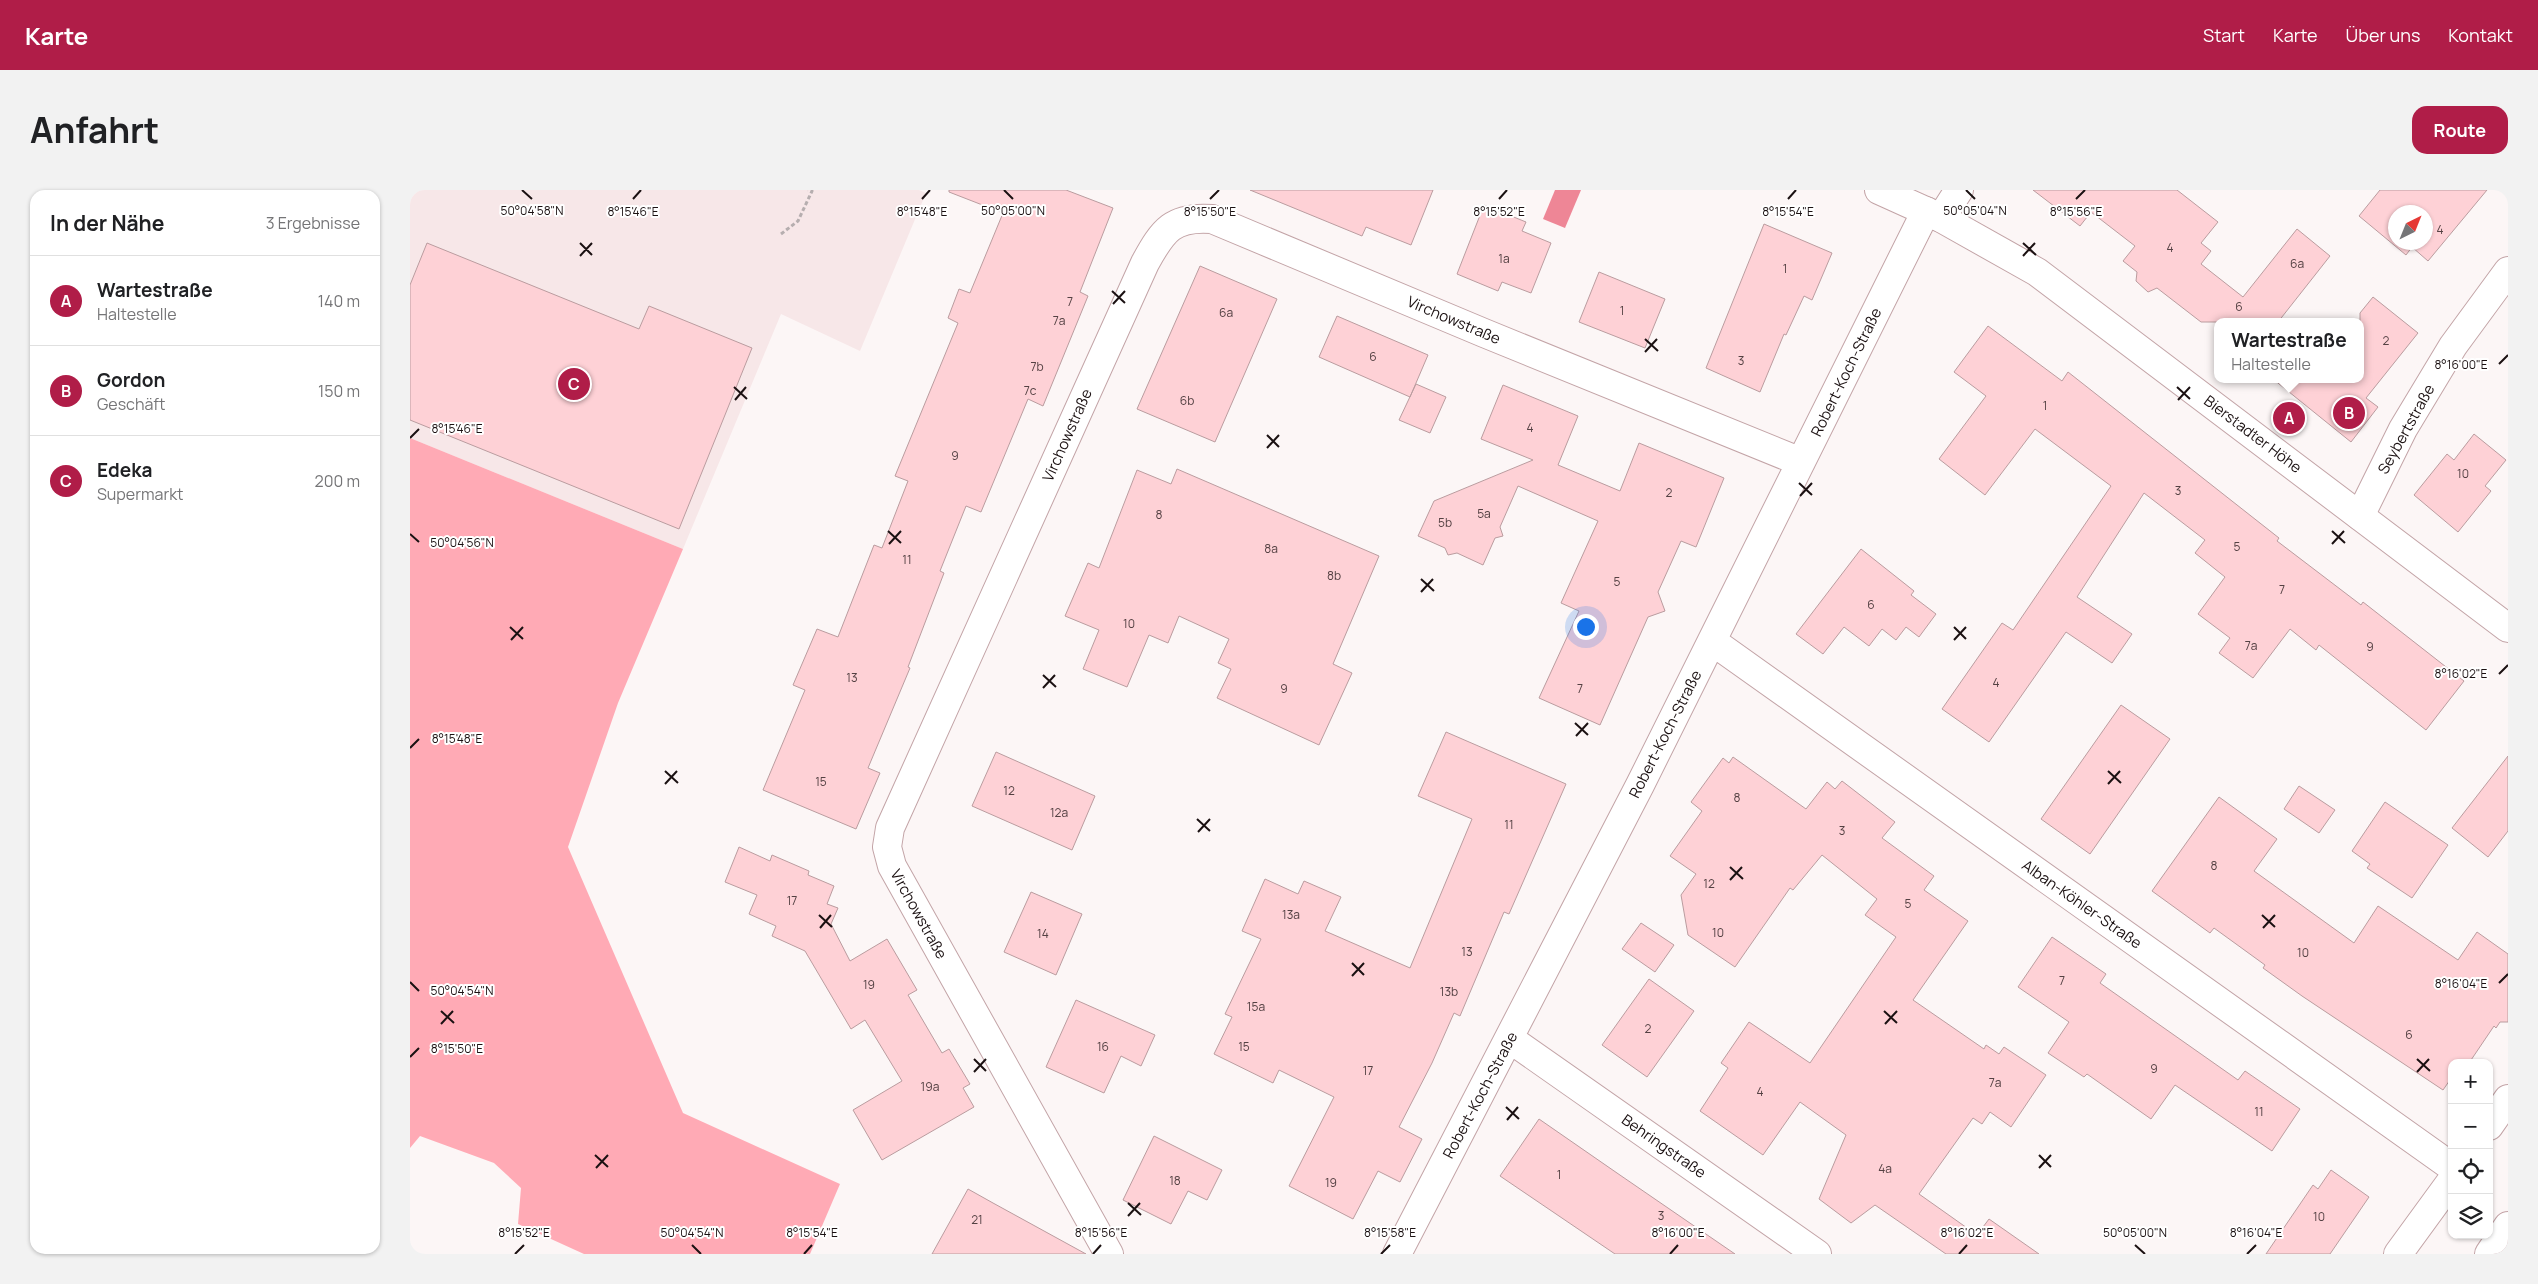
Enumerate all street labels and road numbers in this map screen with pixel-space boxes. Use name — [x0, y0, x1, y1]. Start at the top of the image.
street label: Virchowstraße — [1404, 291, 1504, 349]
street label: Robert-Koch-Straße — [1806, 304, 1886, 440]
street label: Seybertstraße — [2373, 380, 2440, 478]
street label: Virchowstraße — [1037, 385, 1097, 485]
street label: Bierstadter Höhe — [2200, 390, 2306, 478]
street label: Robert-Koch-Straße — [1624, 666, 1706, 802]
street label: Alban-Köhler-Straße — [2018, 855, 2146, 953]
street label: Virchowstraße — [886, 865, 952, 963]
street label: Robert-Koch-Straße — [1438, 1028, 1522, 1162]
street label: Behringstraße — [1618, 1109, 1711, 1183]

